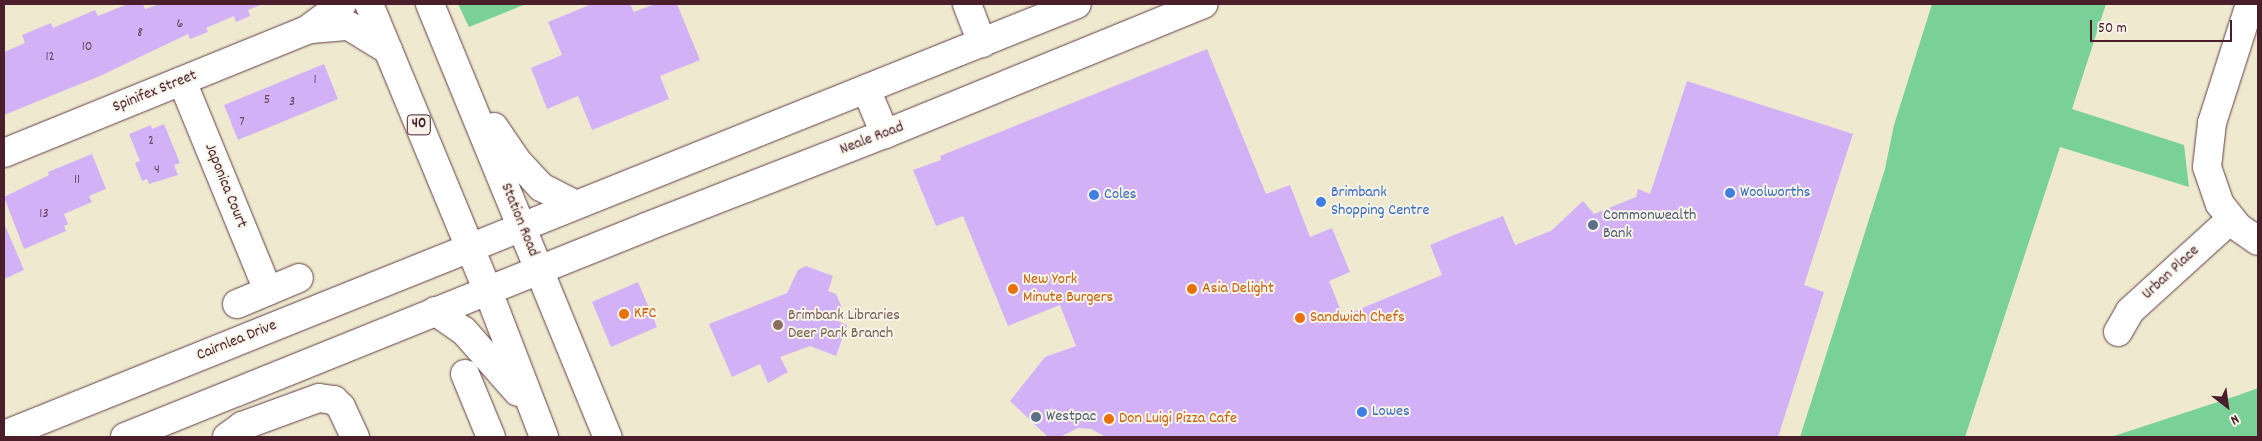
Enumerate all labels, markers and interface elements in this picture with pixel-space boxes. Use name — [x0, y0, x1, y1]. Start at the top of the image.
scale bar — [2092, 10, 2234, 42]
house number: 6 — [177, 16, 183, 32]
text: 50 m — [2098, 18, 2127, 40]
house number: 8 — [137, 25, 143, 41]
house number: 10 — [82, 39, 92, 55]
house number: 12 — [45, 49, 55, 65]
street label: Spinifex Street — [110, 66, 200, 118]
house number: 1 — [313, 72, 317, 88]
house number: 5 — [264, 92, 270, 108]
house number: 3 — [289, 94, 295, 110]
road number: 40 — [406, 112, 432, 138]
house number: 7 — [239, 114, 245, 130]
street label: Neale Road — [837, 118, 907, 160]
house number: 2 — [148, 133, 154, 149]
street label: Japonica Court — [199, 141, 251, 231]
house number: 4 — [154, 162, 160, 178]
house number: 11 — [74, 172, 80, 188]
street label: Station Road — [496, 181, 542, 259]
place label: Brimbank Shopping Centre — [1331, 183, 1429, 221]
place label: Woolworths — [1740, 183, 1811, 203]
place label: Coles — [1104, 185, 1137, 205]
marker: Woolworths — [1724, 187, 1736, 199]
marker: Coles — [1088, 189, 1100, 201]
marker: Brimbank Shopping Centre — [1315, 196, 1327, 208]
house number: 13 — [39, 206, 49, 222]
place label: Commonwealth Bank — [1603, 206, 1696, 244]
marker: Commonwealth Bank — [1587, 219, 1599, 231]
street label: Urban Place — [2138, 242, 2204, 304]
place label: New York Minute Burgers — [1023, 270, 1113, 308]
place label: Asia Delight — [1202, 279, 1274, 299]
marker: New York Minute Burgers — [1007, 283, 1019, 295]
marker: Asia Delight — [1186, 283, 1198, 295]
place label: KFC — [634, 304, 656, 324]
place label: Brimbank Libraries Deer Park Branch — [788, 306, 900, 344]
marker: KFC — [618, 308, 630, 320]
place label: Sandwich Chefs — [1310, 308, 1405, 328]
marker: Sandwich Chefs — [1294, 312, 1306, 324]
street label: Cairnlea Drive — [194, 316, 280, 366]
marker: Brimbank Libraries Deer Park Branch — [772, 319, 784, 331]
north arrow — [2202, 381, 2252, 431]
place label: Lowes — [1372, 402, 1410, 422]
marker: Lowes — [1356, 406, 1368, 418]
place label: Westpac — [1046, 407, 1096, 427]
place label: Don Luigi Pizza Cafe — [1119, 409, 1237, 429]
text: N — [2227, 409, 2243, 429]
marker: Westpac — [1030, 411, 1042, 423]
marker: Don Luigi Pizza Cafe — [1103, 413, 1115, 425]

